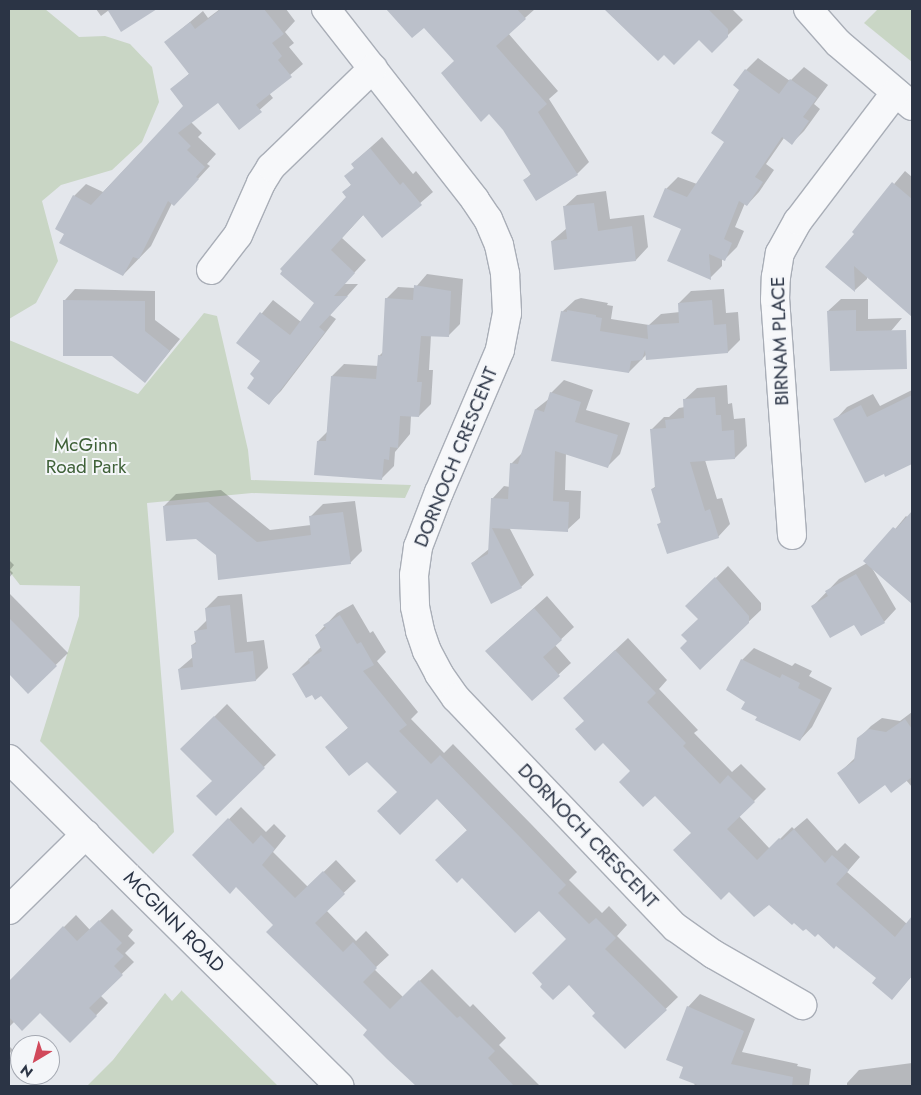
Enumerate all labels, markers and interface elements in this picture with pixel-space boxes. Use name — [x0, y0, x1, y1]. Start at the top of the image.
street label: BIRNAM PLACE — [766, 276, 794, 406]
street label: DORNOCH CRESCENT — [409, 364, 503, 550]
park label: McGinn Road Park — [46, 434, 126, 478]
street label: DORNOCH CRESCENT — [513, 759, 663, 913]
street label: MCGINN ROAD — [119, 867, 229, 977]
north arrow — [10, 1035, 60, 1085]
text: N — [16, 1060, 37, 1083]

